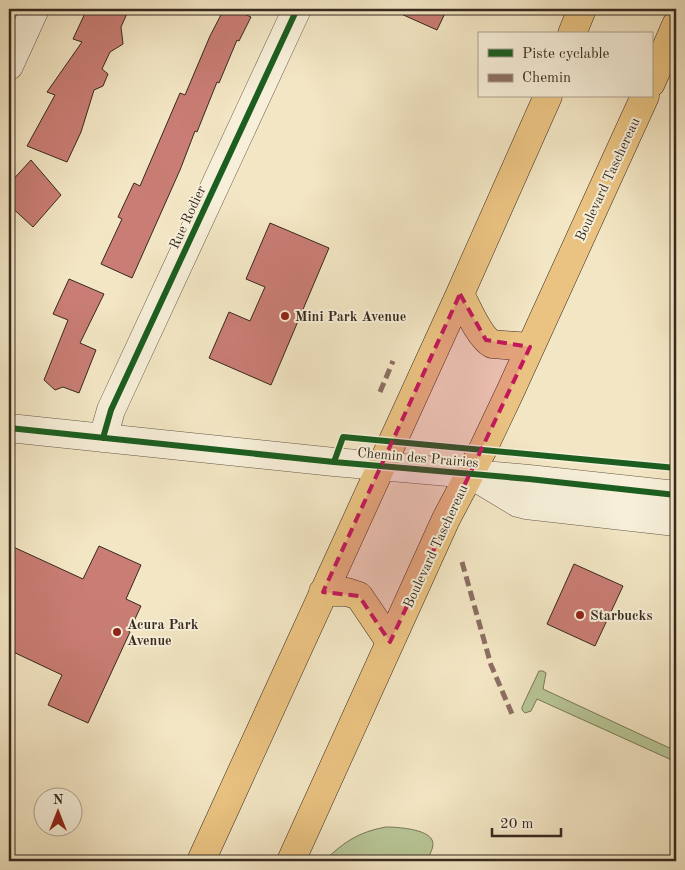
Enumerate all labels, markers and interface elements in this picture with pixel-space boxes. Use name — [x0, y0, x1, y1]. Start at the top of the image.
legend — [478, 32, 652, 98]
text: Piste cyclable — [522, 47, 610, 62]
text: Chemin — [522, 71, 571, 86]
street label: Boulevard Taschereau — [573, 115, 643, 243]
street label: Rue Rodier — [167, 183, 209, 251]
marker: Mini Park Avenue — [279, 310, 291, 322]
place label: Mini Park Avenue — [295, 310, 406, 324]
street label: Chemin des Prairies — [357, 446, 479, 470]
street label: Boulevard Taschereau — [401, 482, 471, 610]
marker: Starbucks — [574, 609, 586, 621]
place label: Starbucks — [590, 609, 652, 623]
place label: Acura Park Avenue — [127, 618, 199, 648]
marker: Acura Park Avenue — [111, 626, 123, 638]
north arrow — [32, 788, 82, 838]
text: N — [53, 793, 64, 807]
scale bar — [492, 805, 561, 837]
text: 20 m — [500, 817, 534, 832]

